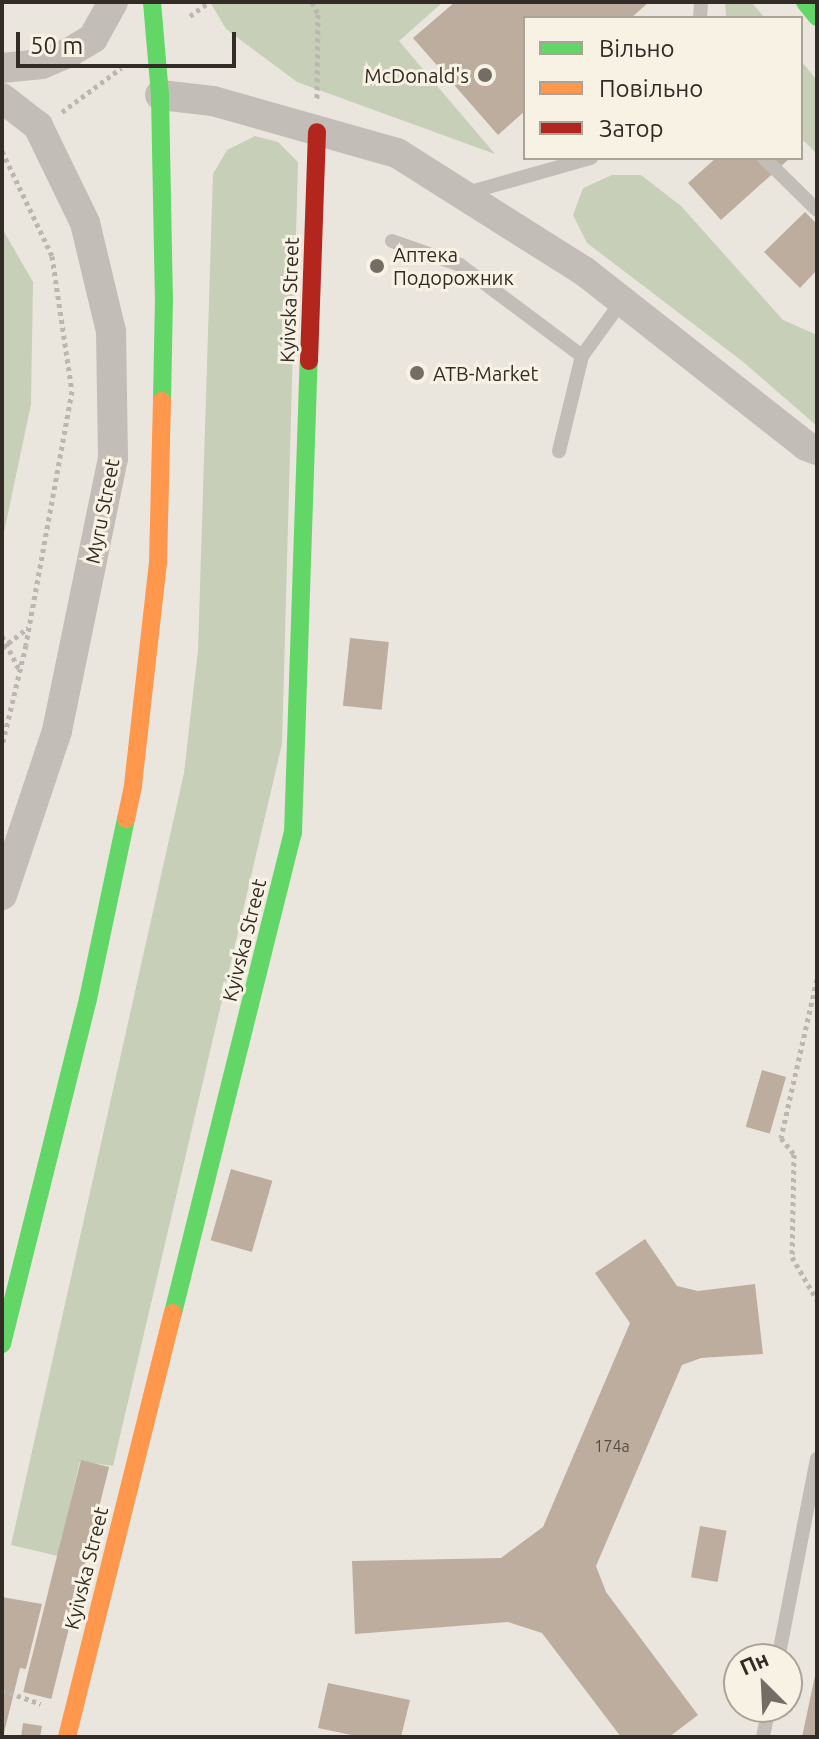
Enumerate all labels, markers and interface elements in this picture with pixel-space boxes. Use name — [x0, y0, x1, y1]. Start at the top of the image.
scale bar — [20, 16, 240, 66]
legend — [523, 16, 803, 160]
text: 50 m — [30, 32, 83, 59]
text: Вільно — [599, 35, 675, 62]
place label: McDonald's — [364, 63, 469, 87]
marker: McDonald's — [476, 66, 494, 84]
text: Повільно — [599, 75, 703, 102]
text: Затор — [599, 115, 664, 142]
street label: Kyivska Street — [275, 237, 303, 363]
place label: Аптека Подорожник — [393, 242, 514, 289]
marker: Аптека Подорожник — [368, 257, 386, 275]
place label: ATB-Market — [433, 361, 538, 385]
marker: ATB-Market — [408, 364, 426, 382]
street label: Myru Street — [80, 456, 124, 566]
street label: Kyivska Street — [217, 876, 271, 1004]
house number: 174а — [594, 1436, 630, 1456]
street label: Kyivska Street — [59, 1504, 113, 1632]
north arrow — [723, 1643, 803, 1723]
text: Пн — [736, 1645, 772, 1680]

